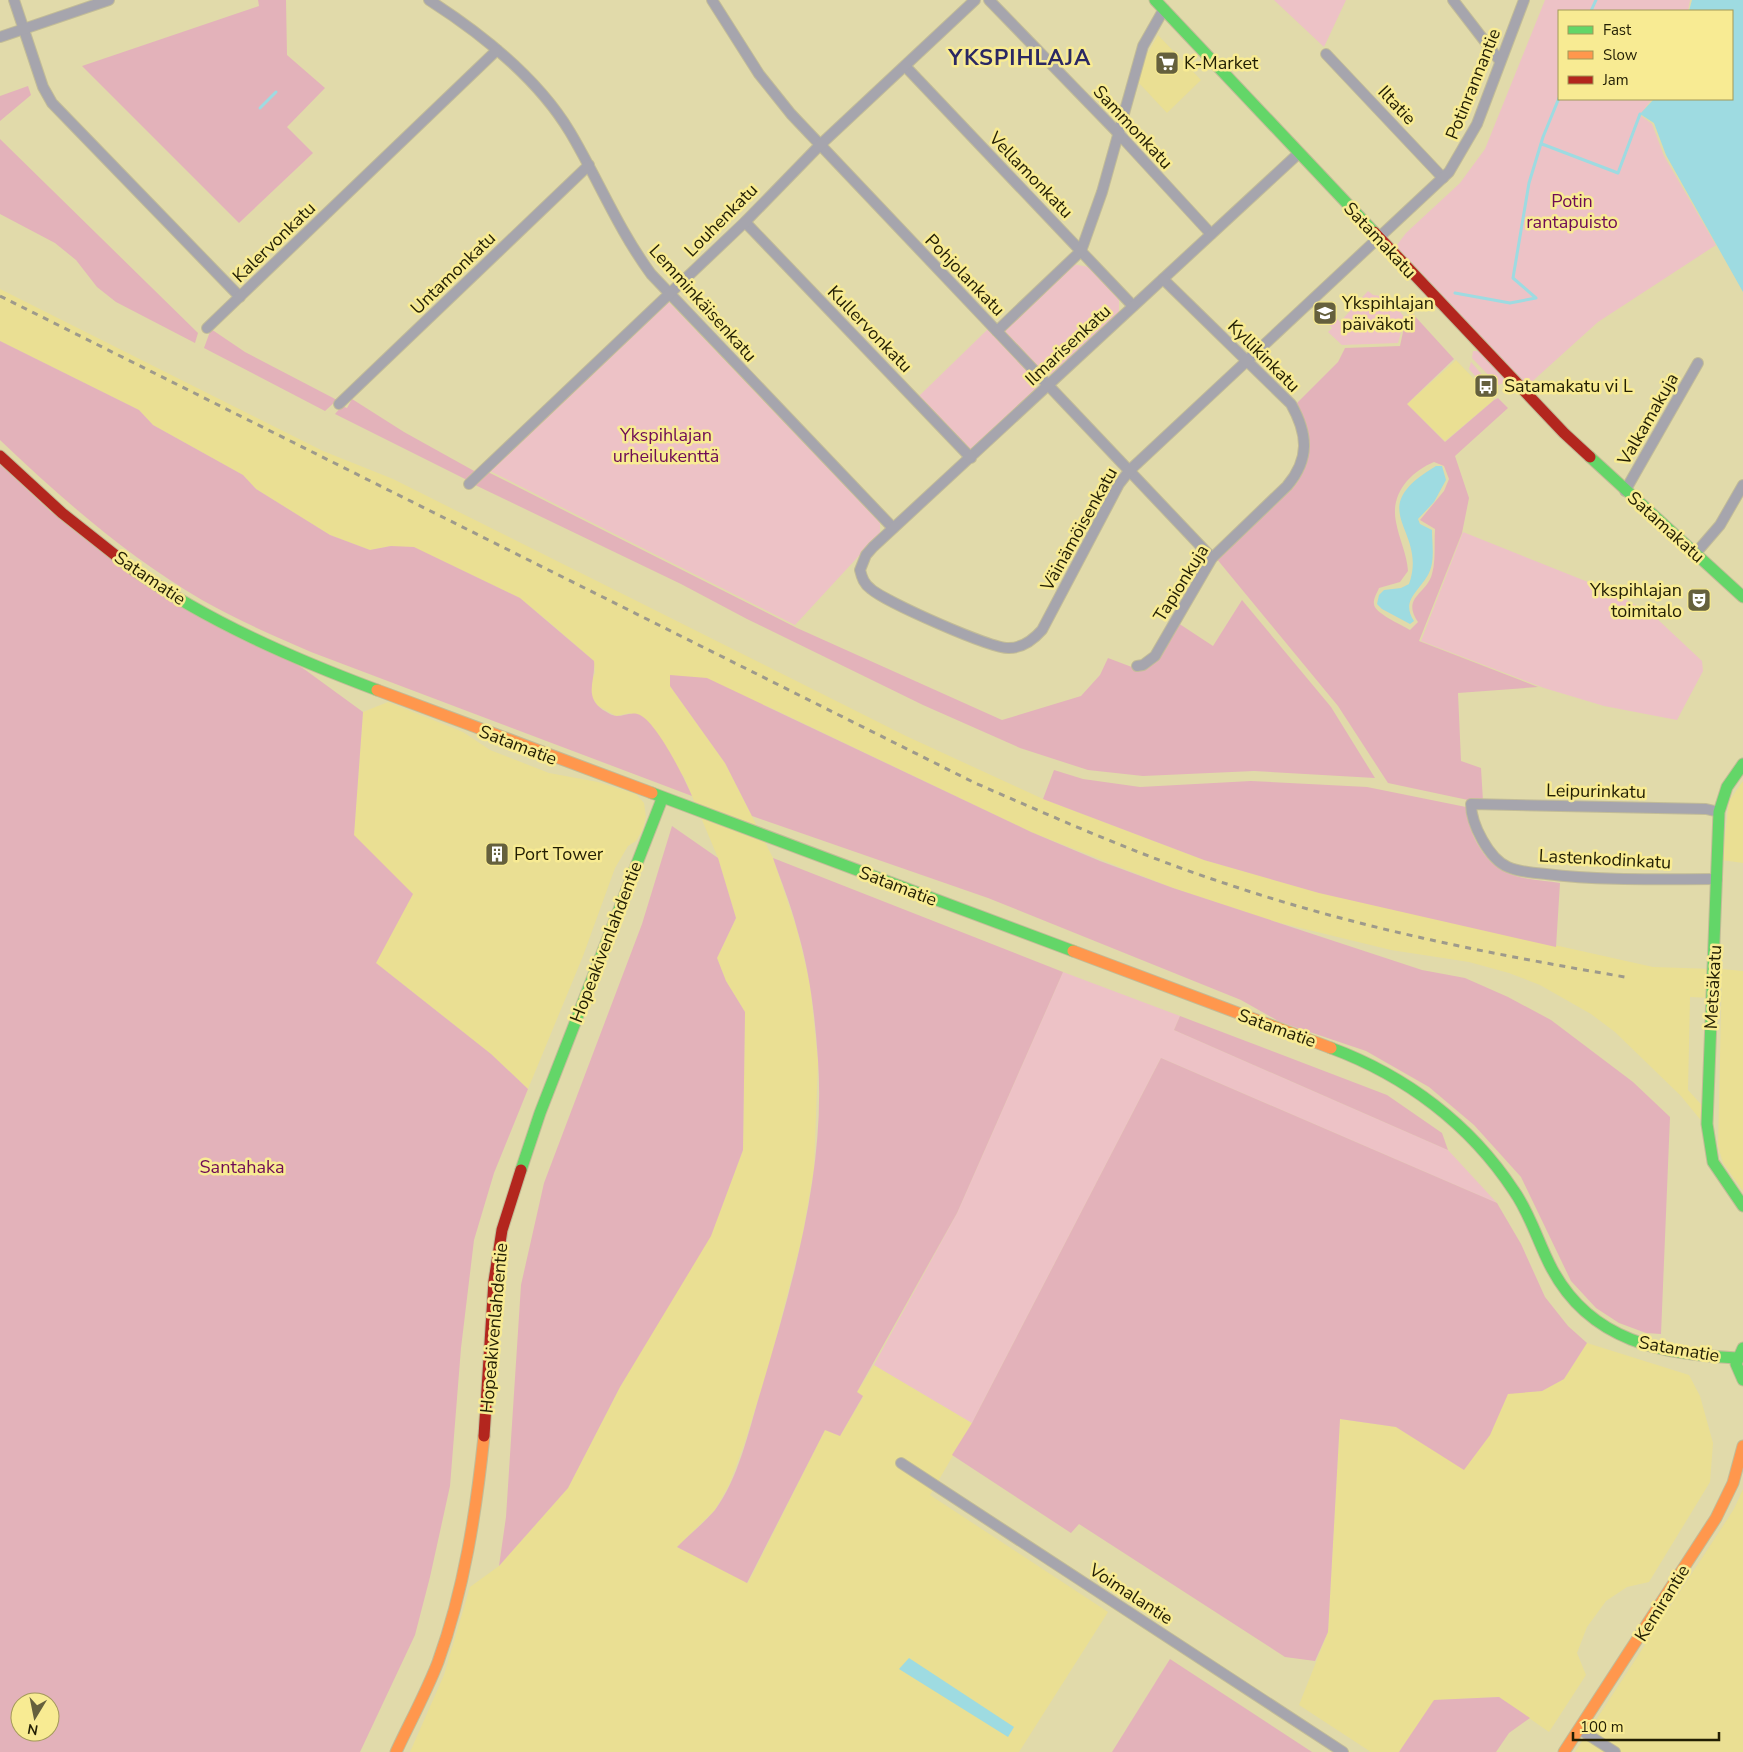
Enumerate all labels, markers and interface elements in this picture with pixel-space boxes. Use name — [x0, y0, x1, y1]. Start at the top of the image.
legend — [1558, 10, 1733, 100]
text: Fast — [1603, 20, 1632, 40]
street label: Potinrannantie — [1440, 25, 1506, 143]
district label: YKSPIHLAJA — [948, 43, 1091, 73]
text: Slow — [1603, 45, 1638, 65]
supermarket icon: K-Market — [1154, 50, 1180, 76]
place label: K-Market — [1184, 51, 1259, 75]
text: Jam — [1602, 70, 1629, 90]
street label: Sammonkatu — [1088, 80, 1178, 174]
street label: Iltatie — [1373, 80, 1421, 130]
street label: Vellamonkatu — [983, 126, 1078, 223]
street label: Louhenkatu — [679, 178, 763, 262]
park label: Potin rantapuisto — [1526, 189, 1618, 234]
street label: Kalervonkatu — [227, 196, 321, 288]
street label: Satamakatu — [1338, 197, 1422, 283]
street label: Untamonkatu — [405, 226, 501, 320]
street label: Pohjolankatu — [920, 229, 1010, 321]
street label: Lemminkäisenkatu — [644, 239, 762, 367]
street label: Kullervonkatu — [822, 280, 918, 378]
place label: Ykspihlajan päiväkoti — [1341, 291, 1434, 336]
street label: Ilmarisenkatu — [1020, 299, 1116, 391]
school or university icon: Ykspihlajan päiväkoti — [1312, 300, 1338, 326]
street label: Kyllikinkatu — [1223, 315, 1305, 397]
street label: Valkamakuja — [1611, 369, 1684, 470]
bus stop icon: Satamakatu vi L — [1473, 373, 1499, 399]
place label: Satamakatu vi L — [1504, 374, 1633, 398]
park label: Ykspihlajan urheilukenttä — [613, 423, 719, 468]
street label: Väinämöisenkatu — [1035, 463, 1123, 596]
street label: Satamakatu — [1622, 486, 1710, 568]
street label: Tapionkuja — [1148, 540, 1214, 626]
street label: Satamatie — [110, 545, 190, 611]
place label: Ykspihlajan toimitalo — [1589, 578, 1682, 623]
theatre icon: Ykspihlajan toimitalo — [1686, 587, 1712, 613]
street label: Satamatie — [476, 719, 560, 771]
street label: Leipurinkatu — [1546, 778, 1646, 804]
building icon: Port Tower — [484, 841, 510, 867]
place label: Port Tower — [514, 842, 604, 866]
street label: Lastenkodinkatu — [1538, 844, 1672, 874]
street label: Hopeakivenlahdentie — [564, 858, 648, 1026]
street label: Satamatie — [856, 860, 940, 912]
street label: Metsäkatu — [1699, 944, 1727, 1030]
street label: Satamatie — [1235, 1003, 1319, 1053]
park label: Santahaka — [200, 1155, 284, 1179]
street label: Hopeakivenlahdentie — [475, 1242, 513, 1414]
street label: Satamatie — [1637, 1330, 1721, 1368]
street label: Voimalantie — [1084, 1557, 1178, 1630]
street label: Kemirantie — [1629, 1560, 1695, 1646]
north arrow — [10, 1692, 60, 1742]
scale bar — [1573, 1710, 1719, 1742]
text: 100 m — [1580, 1717, 1624, 1737]
text: N — [26, 1719, 40, 1740]

